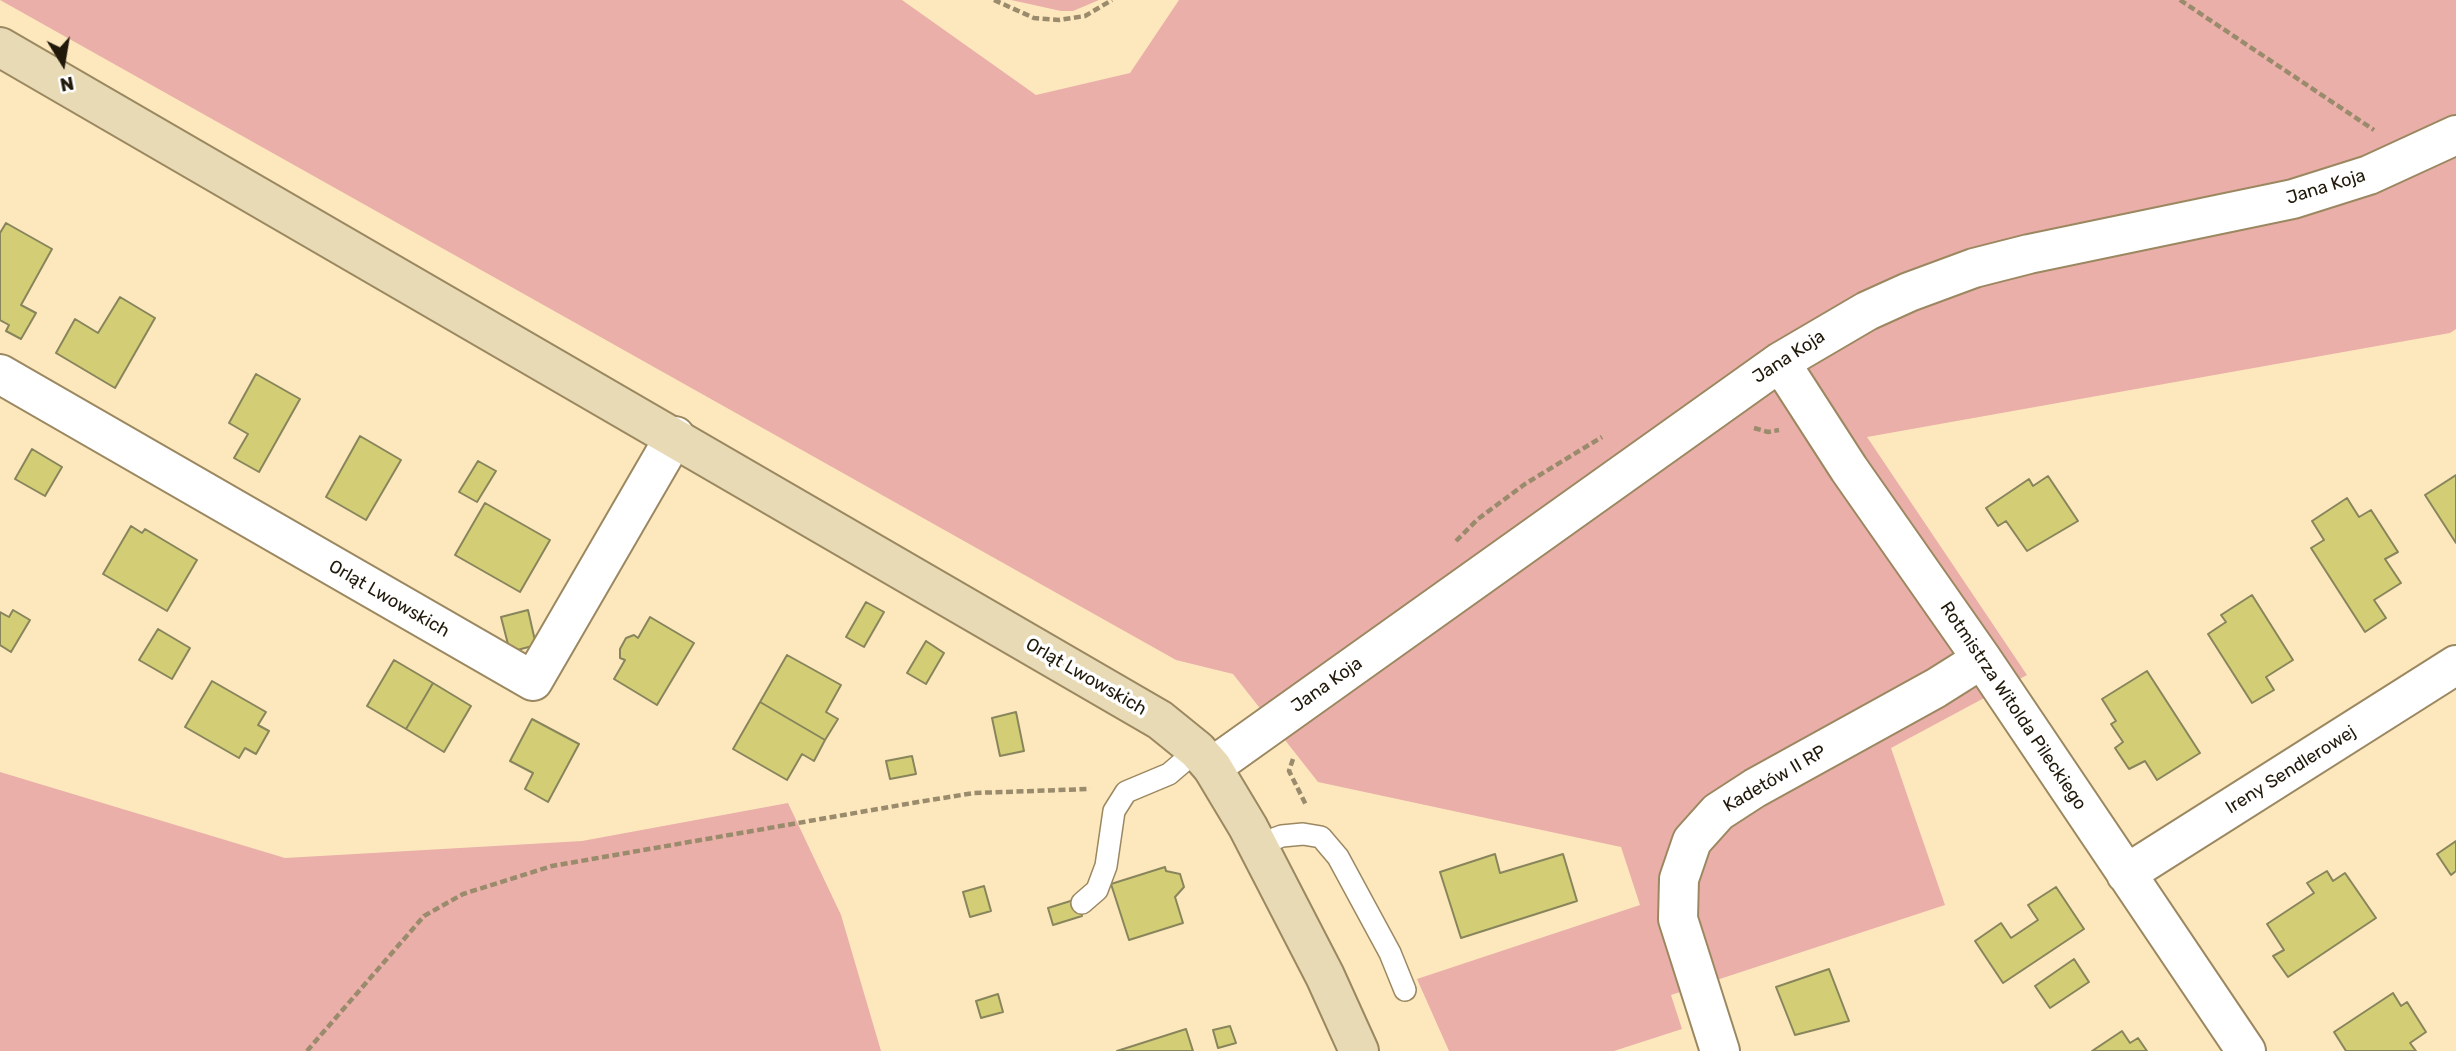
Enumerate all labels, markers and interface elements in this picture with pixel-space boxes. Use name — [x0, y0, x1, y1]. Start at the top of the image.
north arrow — [28, 28, 98, 98]
text: N — [58, 72, 76, 97]
street label: Jana Koja — [2284, 165, 2368, 209]
street label: Jana Koja — [1749, 326, 1829, 388]
street label: Orląt Lwowskich — [325, 556, 453, 642]
street label: Rotmistrza Witolda Pileckiego — [1935, 598, 2091, 814]
street label: Orląt Lwowskich — [1022, 634, 1150, 720]
street label: Jana Koja — [1287, 653, 1367, 717]
street label: Ireny Sendlerowej — [2222, 721, 2360, 819]
street label: Kadetów II RP — [1720, 741, 1830, 817]

